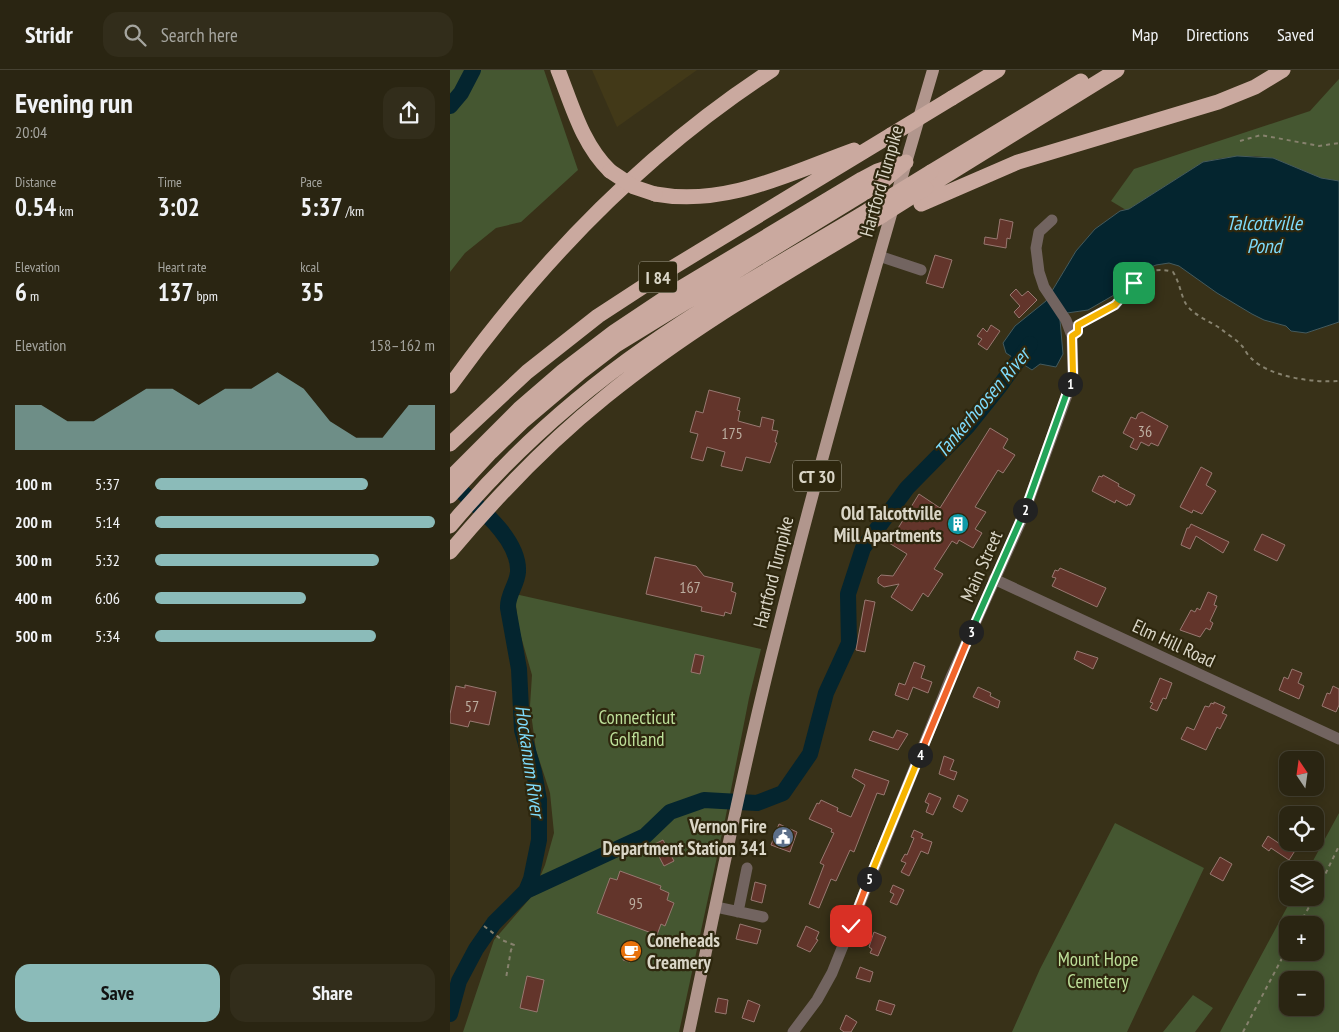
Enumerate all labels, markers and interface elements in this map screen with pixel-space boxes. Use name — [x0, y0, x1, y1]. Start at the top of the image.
search box — [103, 12, 453, 57]
text: Stridr — [25, 19, 73, 50]
icon: search — [121, 21, 149, 49]
text: Search here — [161, 23, 238, 47]
text: Map — [1132, 23, 1158, 46]
text: Directions — [1186, 23, 1249, 46]
text: Saved — [1277, 23, 1314, 46]
text: Evening run — [15, 84, 133, 121]
button: share — [383, 87, 435, 139]
text: 20:04 — [15, 122, 47, 142]
street label: Hartford Turnpike — [854, 122, 908, 239]
text: Distance — [15, 173, 56, 191]
text: Time — [158, 173, 182, 191]
text: Pace — [300, 173, 322, 191]
text: 0.54 — [15, 191, 56, 223]
text: 3:02 — [158, 191, 200, 223]
text: 5:37 — [300, 191, 342, 223]
text: km — [56, 202, 74, 220]
text: /km — [342, 202, 364, 220]
water label: Talcottville Pond — [1226, 210, 1304, 259]
text: Elevation — [15, 258, 60, 276]
text: Heart rate — [158, 258, 207, 276]
text: kcal — [300, 258, 319, 276]
road number: I 84 — [639, 262, 677, 292]
pin — [1113, 262, 1155, 304]
icon: arrive — [1120, 269, 1148, 297]
text: 6 — [15, 276, 27, 308]
text: 137 — [158, 276, 194, 308]
text: 35 — [300, 276, 324, 308]
text: m — [27, 287, 39, 305]
text: bpm — [194, 287, 218, 305]
text: Elevation — [15, 335, 66, 355]
text: 158–162 m — [370, 335, 435, 355]
water label: Tankerhoosen River — [929, 341, 1037, 463]
pin: 1 — [1058, 372, 1082, 396]
text: 1 — [1067, 375, 1074, 393]
house number: 36 — [1138, 421, 1152, 441]
house number: 175 — [721, 423, 743, 443]
road number: CT 30 — [793, 461, 841, 492]
text: 100 m — [15, 474, 52, 494]
text: 5:37 — [95, 474, 120, 494]
pin: 2 — [1012, 498, 1038, 522]
place label: Old Talcottville Mill Apartments — [834, 501, 942, 547]
text: 2 — [1022, 501, 1029, 519]
text: 200 m — [15, 512, 52, 532]
text: 5:14 — [95, 512, 120, 532]
building icon: Old Talcottville Mill Apartments — [946, 512, 970, 536]
street label: Hartford Turnpike — [747, 513, 799, 631]
street label: Main Street — [955, 526, 1008, 605]
text: 300 m — [15, 550, 52, 570]
text: 5:32 — [95, 550, 120, 570]
house number: 167 — [679, 577, 701, 597]
text: 400 m — [15, 588, 52, 608]
text: 6:06 — [95, 588, 120, 608]
street label: Elm Hill Road — [1129, 613, 1219, 673]
pin: 3 — [958, 620, 984, 644]
text: 3 — [968, 623, 975, 641]
text: 500 m — [15, 626, 52, 646]
text: 5:34 — [95, 626, 120, 646]
house number: 57 — [465, 696, 479, 716]
water label: Hockanum River — [509, 704, 551, 821]
park label: Connecticut Golfland — [598, 705, 676, 751]
pin: 4 — [908, 742, 932, 768]
text: 4 — [917, 746, 924, 764]
north arrow — [1279, 751, 1324, 796]
map controls — [1279, 751, 1324, 1016]
button: locate — [1279, 806, 1324, 851]
place label: Vernon Fire Department Station 341 — [602, 814, 767, 860]
public building icon: Vernon Fire Department Station 341 — [771, 825, 795, 849]
button: layers — [1279, 861, 1324, 906]
pin: 5 — [856, 866, 882, 892]
text: 5 — [866, 870, 873, 888]
house number: 95 — [629, 893, 643, 913]
pin — [830, 905, 872, 947]
icon: check — [837, 912, 865, 940]
button: + — [1279, 916, 1324, 961]
place label: Coneheads Creamery — [647, 928, 720, 974]
cafe icon: Coneheads Creamery — [619, 939, 643, 963]
park label: Mount Hope Cemetery — [1058, 947, 1138, 993]
button: Save — [15, 964, 220, 1022]
button: Share — [230, 964, 435, 1022]
button: − — [1279, 971, 1324, 1016]

